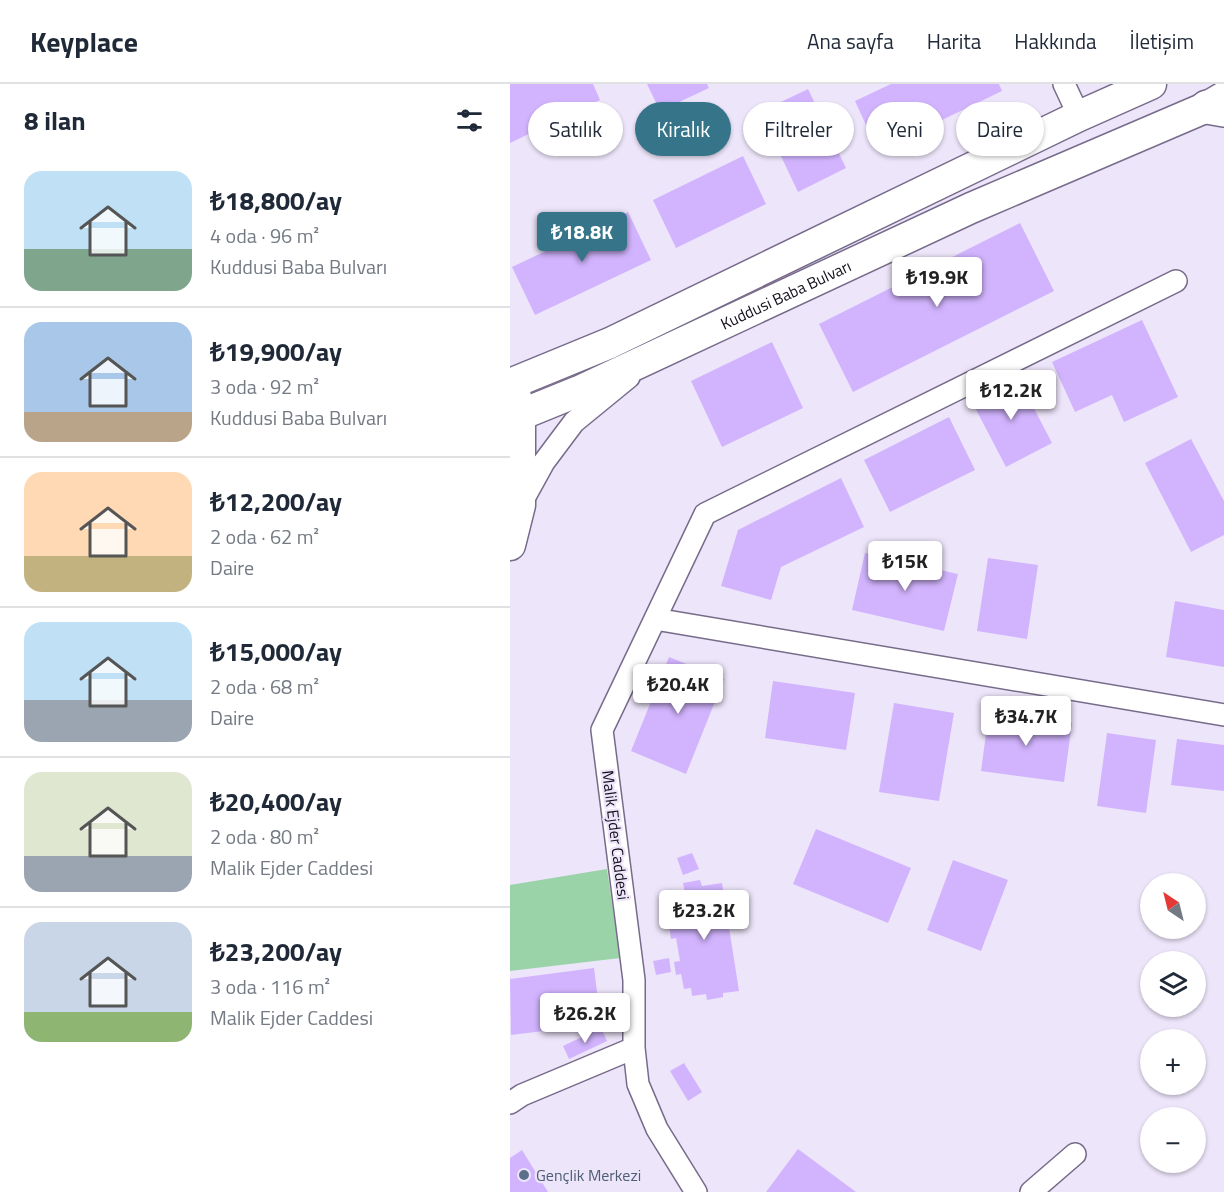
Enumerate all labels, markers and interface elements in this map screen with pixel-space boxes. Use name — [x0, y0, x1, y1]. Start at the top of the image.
text: Keyplace — [30, 20, 138, 63]
text: Ana sayfa — [807, 25, 894, 57]
text: Harita — [927, 25, 981, 57]
text: Hakkında — [1014, 25, 1097, 57]
text: İletişim — [1130, 25, 1194, 57]
text: 8 ilan — [24, 101, 86, 140]
chip: Satılık — [528, 102, 623, 156]
chip: Kiralık — [635, 102, 731, 156]
chip: Filtreler — [743, 102, 854, 156]
chip: Yeni — [866, 102, 944, 156]
chip: Daire — [956, 102, 1044, 156]
icon: filters — [453, 104, 486, 137]
text: ₺18,800/ay — [210, 181, 342, 220]
icon: home — [72, 195, 144, 267]
pin: ₺18.8K — [533, 212, 631, 263]
text: ₺18.8K — [551, 216, 613, 247]
text: 4 oda · 96 m² — [210, 220, 319, 251]
text: Kuddusi Baba Bulvarı — [210, 251, 387, 282]
street label: Kuddusi Baba Bulvarı — [716, 254, 855, 335]
pin: ₺19.9K — [888, 257, 986, 308]
text: ₺19.9K — [906, 261, 968, 292]
text: ₺19,900/ay — [210, 332, 342, 371]
icon: home — [72, 346, 144, 418]
pin: ₺12.2K — [962, 370, 1060, 421]
text: 3 oda · 92 m² — [210, 371, 319, 402]
text: ₺12.2K — [980, 374, 1042, 405]
text: Kuddusi Baba Bulvarı — [210, 402, 387, 433]
text: ₺12,200/ay — [210, 482, 342, 521]
icon: home — [72, 496, 144, 568]
text: 2 oda · 62 m² — [210, 521, 319, 552]
pin: ₺15K — [869, 541, 941, 592]
text: ₺15K — [882, 545, 928, 576]
text: Daire — [210, 552, 254, 583]
text: ₺15,000/ay — [210, 632, 342, 671]
icon: home — [72, 646, 144, 718]
pin: ₺20.4K — [629, 664, 727, 715]
text: ₺20.4K — [647, 668, 709, 699]
text: 2 oda · 68 m² — [210, 671, 319, 702]
pin: ₺34.7K — [977, 696, 1075, 747]
text: ₺34.7K — [995, 700, 1057, 731]
text: Daire — [210, 702, 254, 733]
street label: Malik Ejder Caddesi — [596, 769, 636, 901]
text: ₺20,400/ay — [210, 782, 342, 821]
icon: home — [72, 796, 144, 868]
text: 2 oda · 80 m² — [210, 821, 319, 852]
text: Malik Ejder Caddesi — [210, 852, 373, 883]
north arrow — [1140, 873, 1206, 939]
map controls — [1140, 873, 1206, 1173]
pin: ₺23.2K — [655, 890, 753, 941]
text: ₺23.2K — [673, 894, 735, 925]
text: ₺23,200/ay — [210, 932, 342, 971]
icon: home — [72, 946, 144, 1018]
button: layers — [1140, 951, 1206, 1017]
text: 3 oda · 116 m² — [210, 971, 330, 1002]
pin: ₺26.2K — [536, 993, 634, 1044]
text: ₺26.2K — [554, 997, 616, 1028]
text: Malik Ejder Caddesi — [210, 1002, 373, 1033]
button: + — [1140, 1029, 1206, 1095]
button: − — [1140, 1107, 1206, 1173]
place label: Gençlik Merkezi — [536, 1163, 641, 1187]
marker: Gençlik Merkezi — [517, 1168, 531, 1182]

